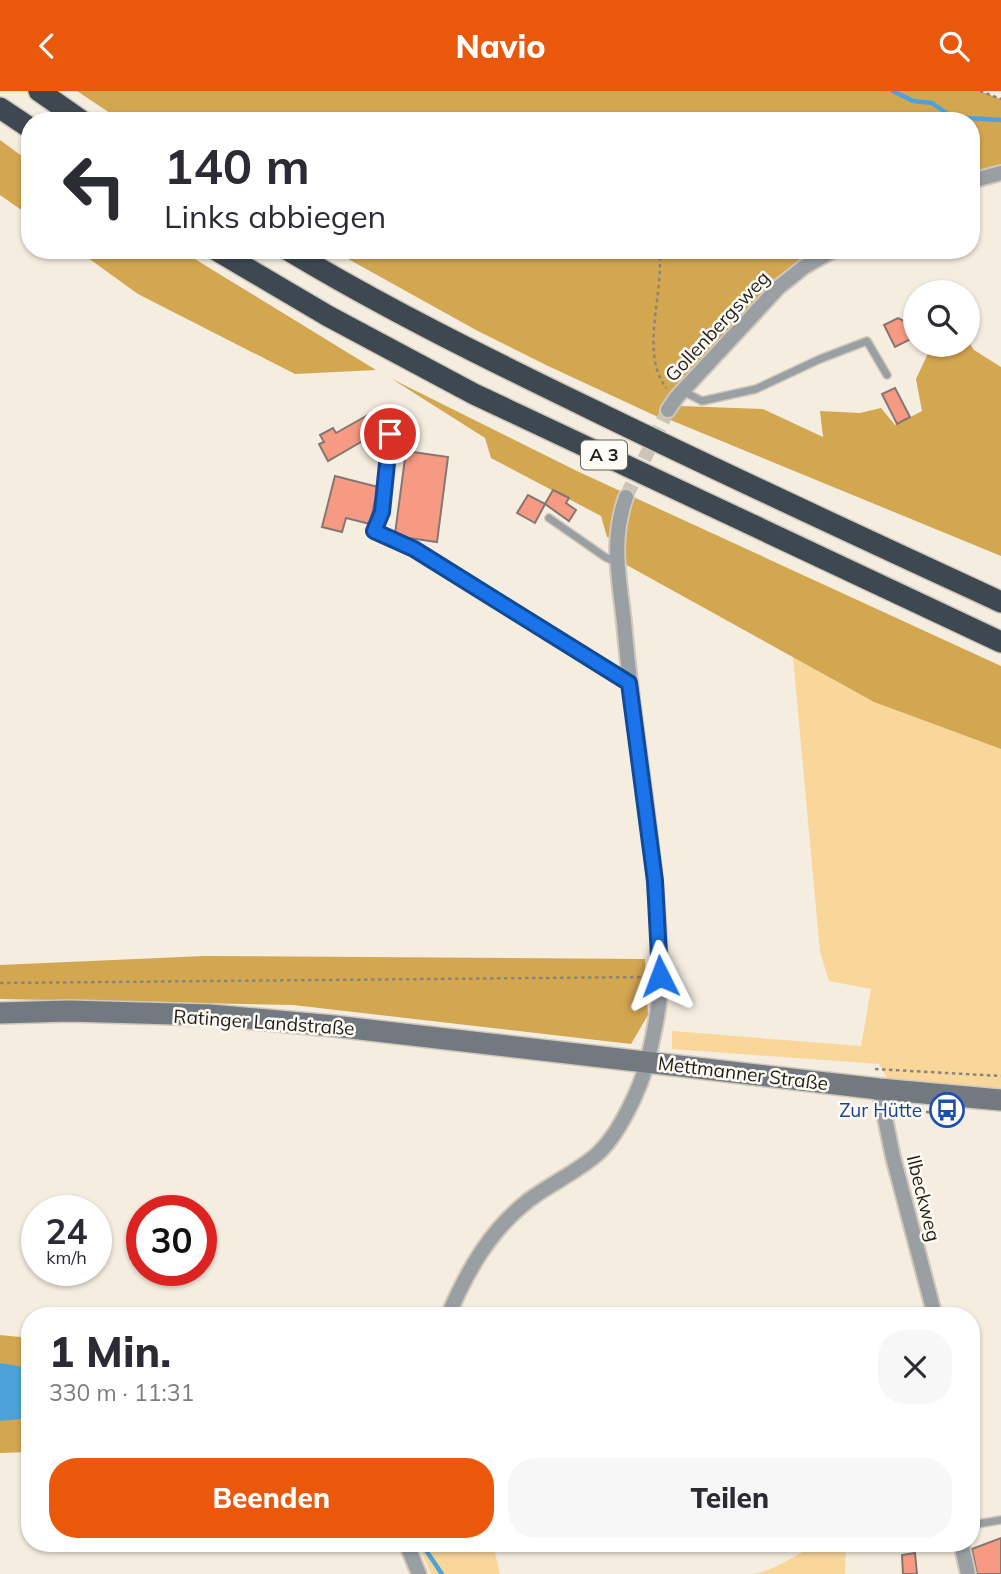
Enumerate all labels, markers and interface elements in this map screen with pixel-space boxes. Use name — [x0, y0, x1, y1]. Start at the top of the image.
text: Navio — [455, 26, 546, 66]
icon: back — [28, 27, 66, 65]
icon: search — [935, 27, 973, 65]
text: 140 m — [164, 135, 310, 196]
icon: left — [49, 140, 140, 231]
text: Links abbiegen — [164, 196, 386, 236]
street label: Gollenbergsweg — [660, 266, 774, 386]
map controls — [903, 280, 980, 357]
button: search — [903, 280, 980, 357]
pin — [360, 404, 420, 464]
icon: arrive — [371, 415, 409, 453]
road number: A 3 — [581, 441, 627, 469]
position arrow — [623, 939, 697, 1013]
street label: Ratinger Landstraße — [173, 1004, 355, 1040]
street label: Mettmanner Straße — [657, 1051, 829, 1095]
bus stop icon: Zur Hütte — [928, 1091, 966, 1129]
place label: Zur Hütte — [839, 1098, 922, 1122]
street label: Ilbeckweg — [902, 1152, 946, 1244]
speed limit sign: 30 — [126, 1195, 217, 1286]
text: 24 — [45, 1209, 88, 1253]
text: km/h — [46, 1246, 87, 1269]
text: 1 Min. — [49, 1325, 171, 1378]
button: close — [878, 1330, 952, 1404]
text: 330 m · 11:31 — [49, 1378, 194, 1407]
button: Beenden — [49, 1458, 494, 1538]
button: Teilen — [508, 1458, 952, 1538]

